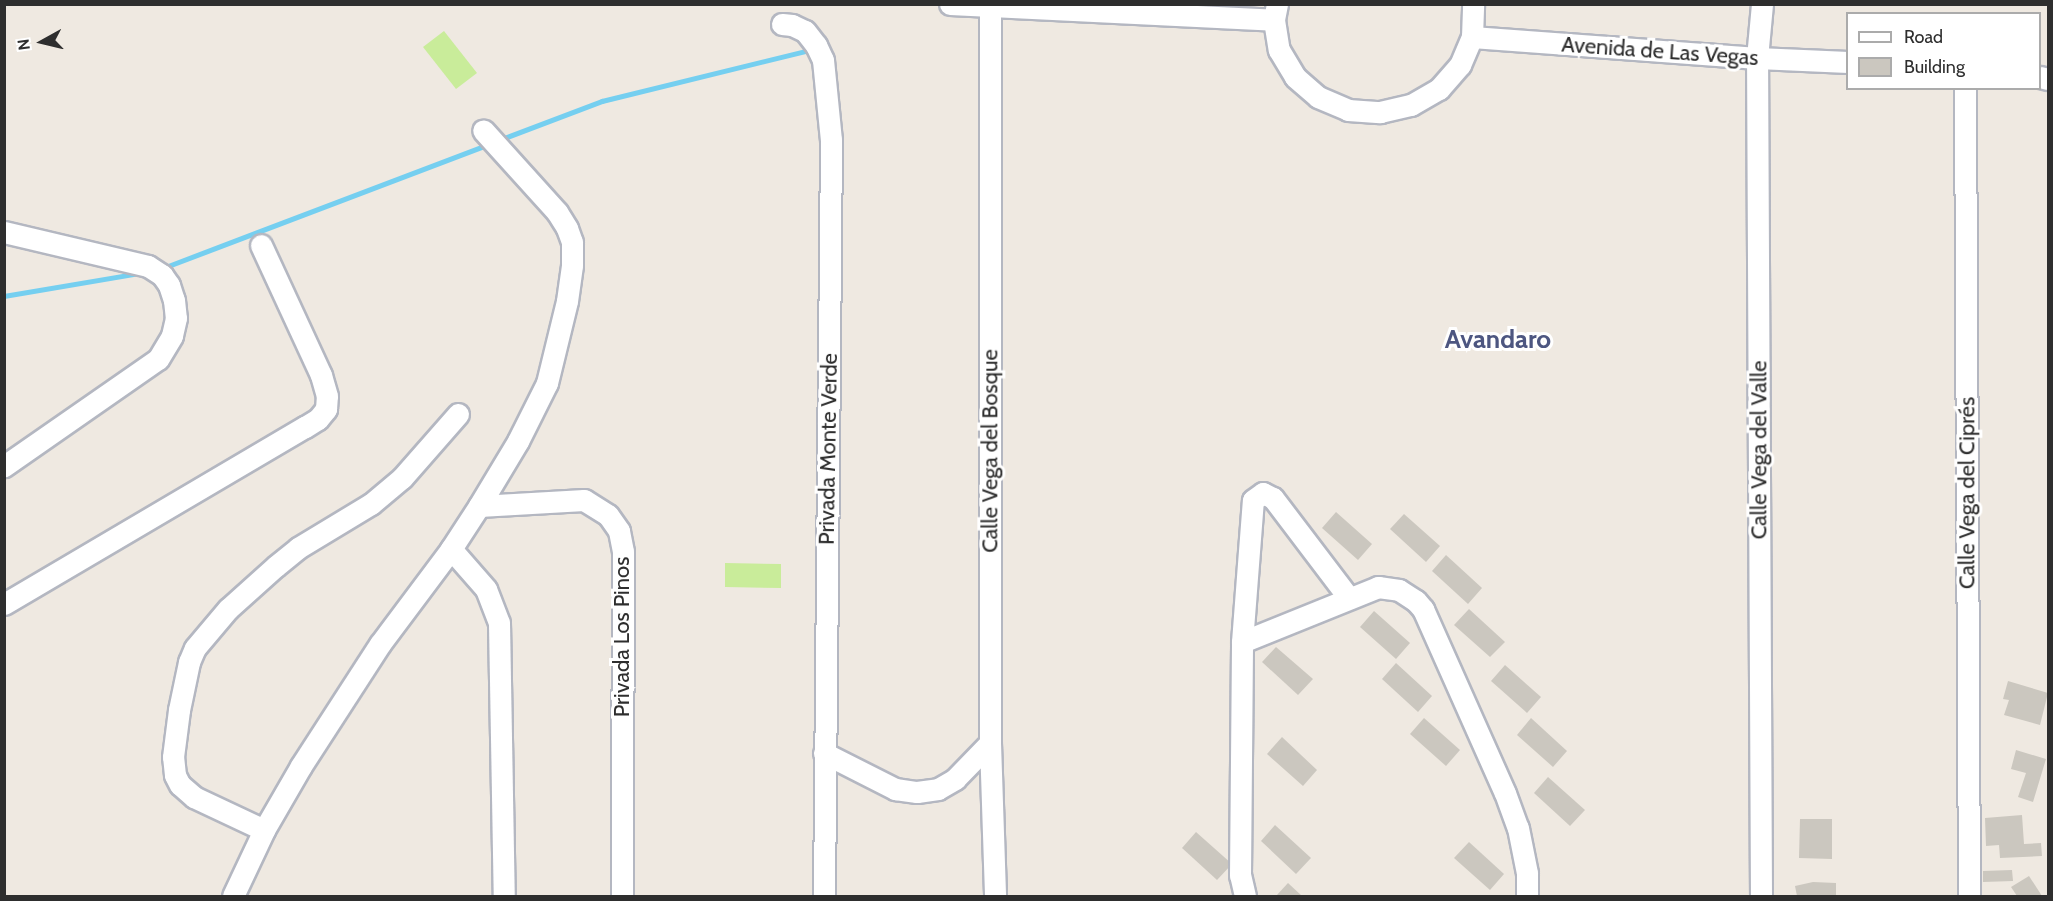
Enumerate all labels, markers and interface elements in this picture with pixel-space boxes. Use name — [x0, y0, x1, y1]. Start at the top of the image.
north arrow — [12, 12, 72, 72]
legend — [1846, 12, 2041, 90]
text: Road — [1904, 26, 1943, 48]
street label: Avenida de Las Vegas — [1561, 31, 1759, 71]
text: N — [13, 38, 34, 51]
text: Building — [1904, 56, 1965, 78]
district label: Avandaro — [1445, 324, 1551, 356]
street label: Calle Vega del Bosque — [977, 349, 1003, 553]
street label: Privada Monte Verde — [813, 353, 843, 545]
street label: Calle Vega del Valle — [1746, 361, 1772, 539]
street label: Calle Vega del Ciprés — [1954, 397, 1980, 589]
street label: Privada Los Pinos — [609, 557, 635, 717]

